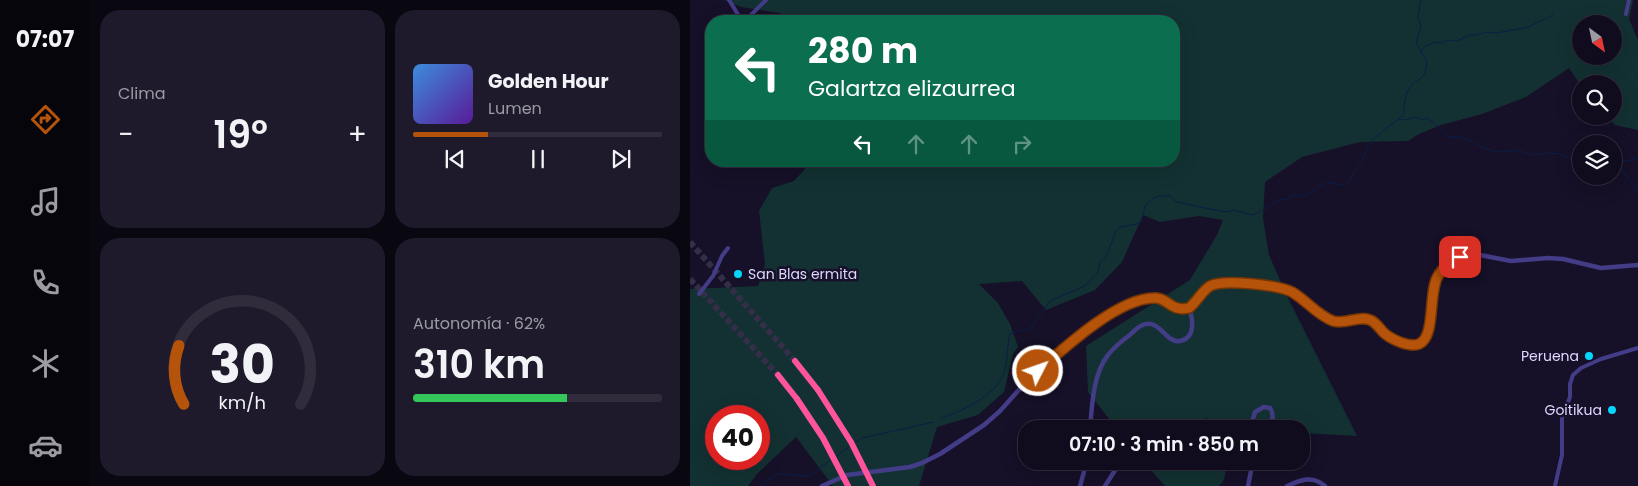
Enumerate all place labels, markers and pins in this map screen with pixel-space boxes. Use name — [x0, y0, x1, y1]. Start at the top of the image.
pin — [1439, 236, 1481, 278]
place label: San Blas ermita — [748, 264, 857, 284]
marker: San Blas ermita — [732, 268, 744, 280]
place label: Peruena — [1521, 346, 1579, 366]
marker: Peruena — [1583, 350, 1595, 362]
place label: Goitikua — [1545, 400, 1602, 420]
marker: Goitikua — [1606, 404, 1618, 416]

